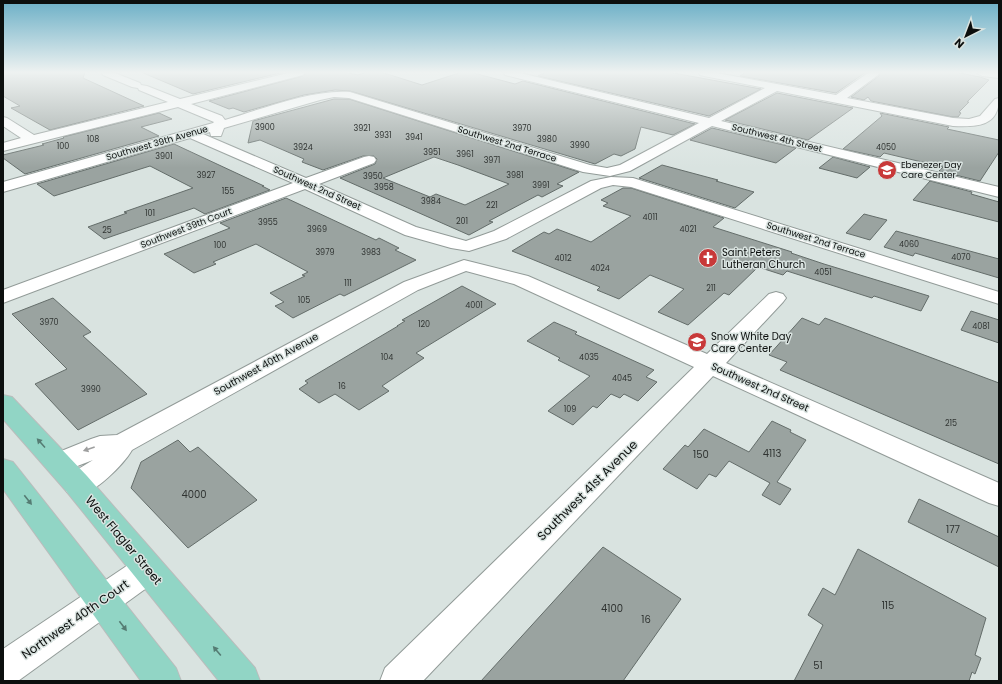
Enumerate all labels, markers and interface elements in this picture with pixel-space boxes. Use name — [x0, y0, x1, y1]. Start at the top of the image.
north arrow — [946, 16, 986, 56]
text: N — [951, 35, 968, 52]
street label: Southwest 4th Street — [731, 121, 823, 155]
house number: 3900 — [255, 122, 275, 133]
street label: Southwest 39th Avenue — [105, 123, 210, 163]
house number: 3921 — [354, 123, 370, 134]
street label: Southwest 2nd Terrace — [456, 123, 558, 165]
house number: 3970 — [512, 123, 532, 134]
house number: 3931 — [374, 130, 392, 141]
house number: 3941 — [405, 132, 423, 143]
house number: 108 — [87, 134, 99, 145]
house number: 3980 — [537, 134, 557, 145]
house number: 3990 — [570, 140, 590, 151]
house number: 100 — [57, 141, 69, 152]
house number: 3924 — [293, 142, 313, 153]
house number: 4050 — [876, 142, 896, 153]
house number: 3951 — [423, 147, 441, 158]
house number: 3961 — [456, 149, 474, 160]
house number: 3901 — [155, 151, 173, 162]
house number: 3971 — [484, 155, 500, 166]
school or university icon: Ebenezer Day Care Center — [876, 159, 898, 181]
place label: Ebenezer Day Care Center — [901, 159, 962, 181]
street label: Southwest 2nd Street — [271, 163, 363, 213]
house number: 3927 — [197, 170, 216, 181]
house number: 3981 — [506, 170, 524, 181]
house number: 3950 — [363, 171, 383, 182]
house number: 3991 — [532, 180, 550, 191]
house number: 3958 — [374, 182, 394, 193]
house number: 155 — [222, 186, 234, 197]
house number: 3984 — [421, 196, 441, 207]
house number: 221 — [486, 200, 498, 211]
street label: Southwest 39th Court — [139, 205, 233, 251]
house number: 101 — [145, 208, 155, 219]
house number: 4011 — [642, 212, 658, 223]
house number: 201 — [456, 216, 468, 227]
house number: 3955 — [258, 217, 278, 228]
street label: Southwest 2nd Terrace — [765, 219, 867, 261]
house number: 3969 — [307, 224, 327, 235]
house number: 4021 — [679, 224, 697, 235]
house number: 25 — [102, 225, 112, 236]
house number: 4060 — [899, 239, 919, 250]
house number: 100 — [214, 240, 226, 251]
place label: Saint Peters Lutheran Church — [722, 245, 805, 272]
house number: 3979 — [315, 247, 335, 258]
house number: 3983 — [361, 247, 381, 258]
church icon: Saint Peters Lutheran Church — [697, 247, 719, 269]
house number: 4070 — [951, 252, 971, 263]
house number: 4012 — [554, 253, 572, 264]
house number: 4024 — [590, 263, 610, 274]
house number: 4051 — [814, 267, 832, 278]
house number: 111 — [344, 278, 352, 289]
house number: 211 — [706, 283, 716, 294]
house number: 105 — [298, 295, 310, 306]
house number: 4001 — [465, 300, 483, 311]
house number: 3970 — [39, 317, 59, 328]
house number: 120 — [418, 319, 430, 330]
house number: 4081 — [972, 321, 990, 332]
street label: Southwest 40th Avenue — [211, 329, 321, 399]
place label: Snow White Day Care Center — [711, 329, 791, 356]
school or university icon: Snow White Day Care Center — [686, 331, 708, 353]
house number: 104 — [381, 352, 393, 363]
house number: 4035 — [579, 352, 599, 363]
street label: Southwest 2nd Street — [709, 359, 812, 415]
house number: 4045 — [612, 373, 632, 384]
house number: 16 — [338, 381, 346, 392]
house number: 3990 — [81, 384, 101, 395]
house number: 109 — [564, 404, 576, 415]
house number: 215 — [945, 418, 957, 429]
street label: Southwest 41st Avenue — [533, 436, 641, 544]
one-way arrow — [36, 438, 46, 448]
house number: 4113 — [763, 446, 781, 461]
one-way arrow — [83, 447, 95, 453]
house number: 150 — [693, 447, 709, 462]
house number: 4000 — [181, 487, 207, 502]
street label: West Flagler Street — [82, 492, 166, 588]
one-way arrow — [23, 494, 32, 505]
house number: 177 — [946, 522, 961, 537]
street label: Northwest 40th Court — [18, 575, 132, 663]
house number: 115 — [882, 598, 894, 613]
house number: 4100 — [601, 601, 623, 616]
house number: 16 — [641, 612, 651, 627]
one-way arrow — [118, 621, 126, 631]
one-way arrow — [213, 646, 222, 656]
house number: 51 — [813, 658, 823, 673]

